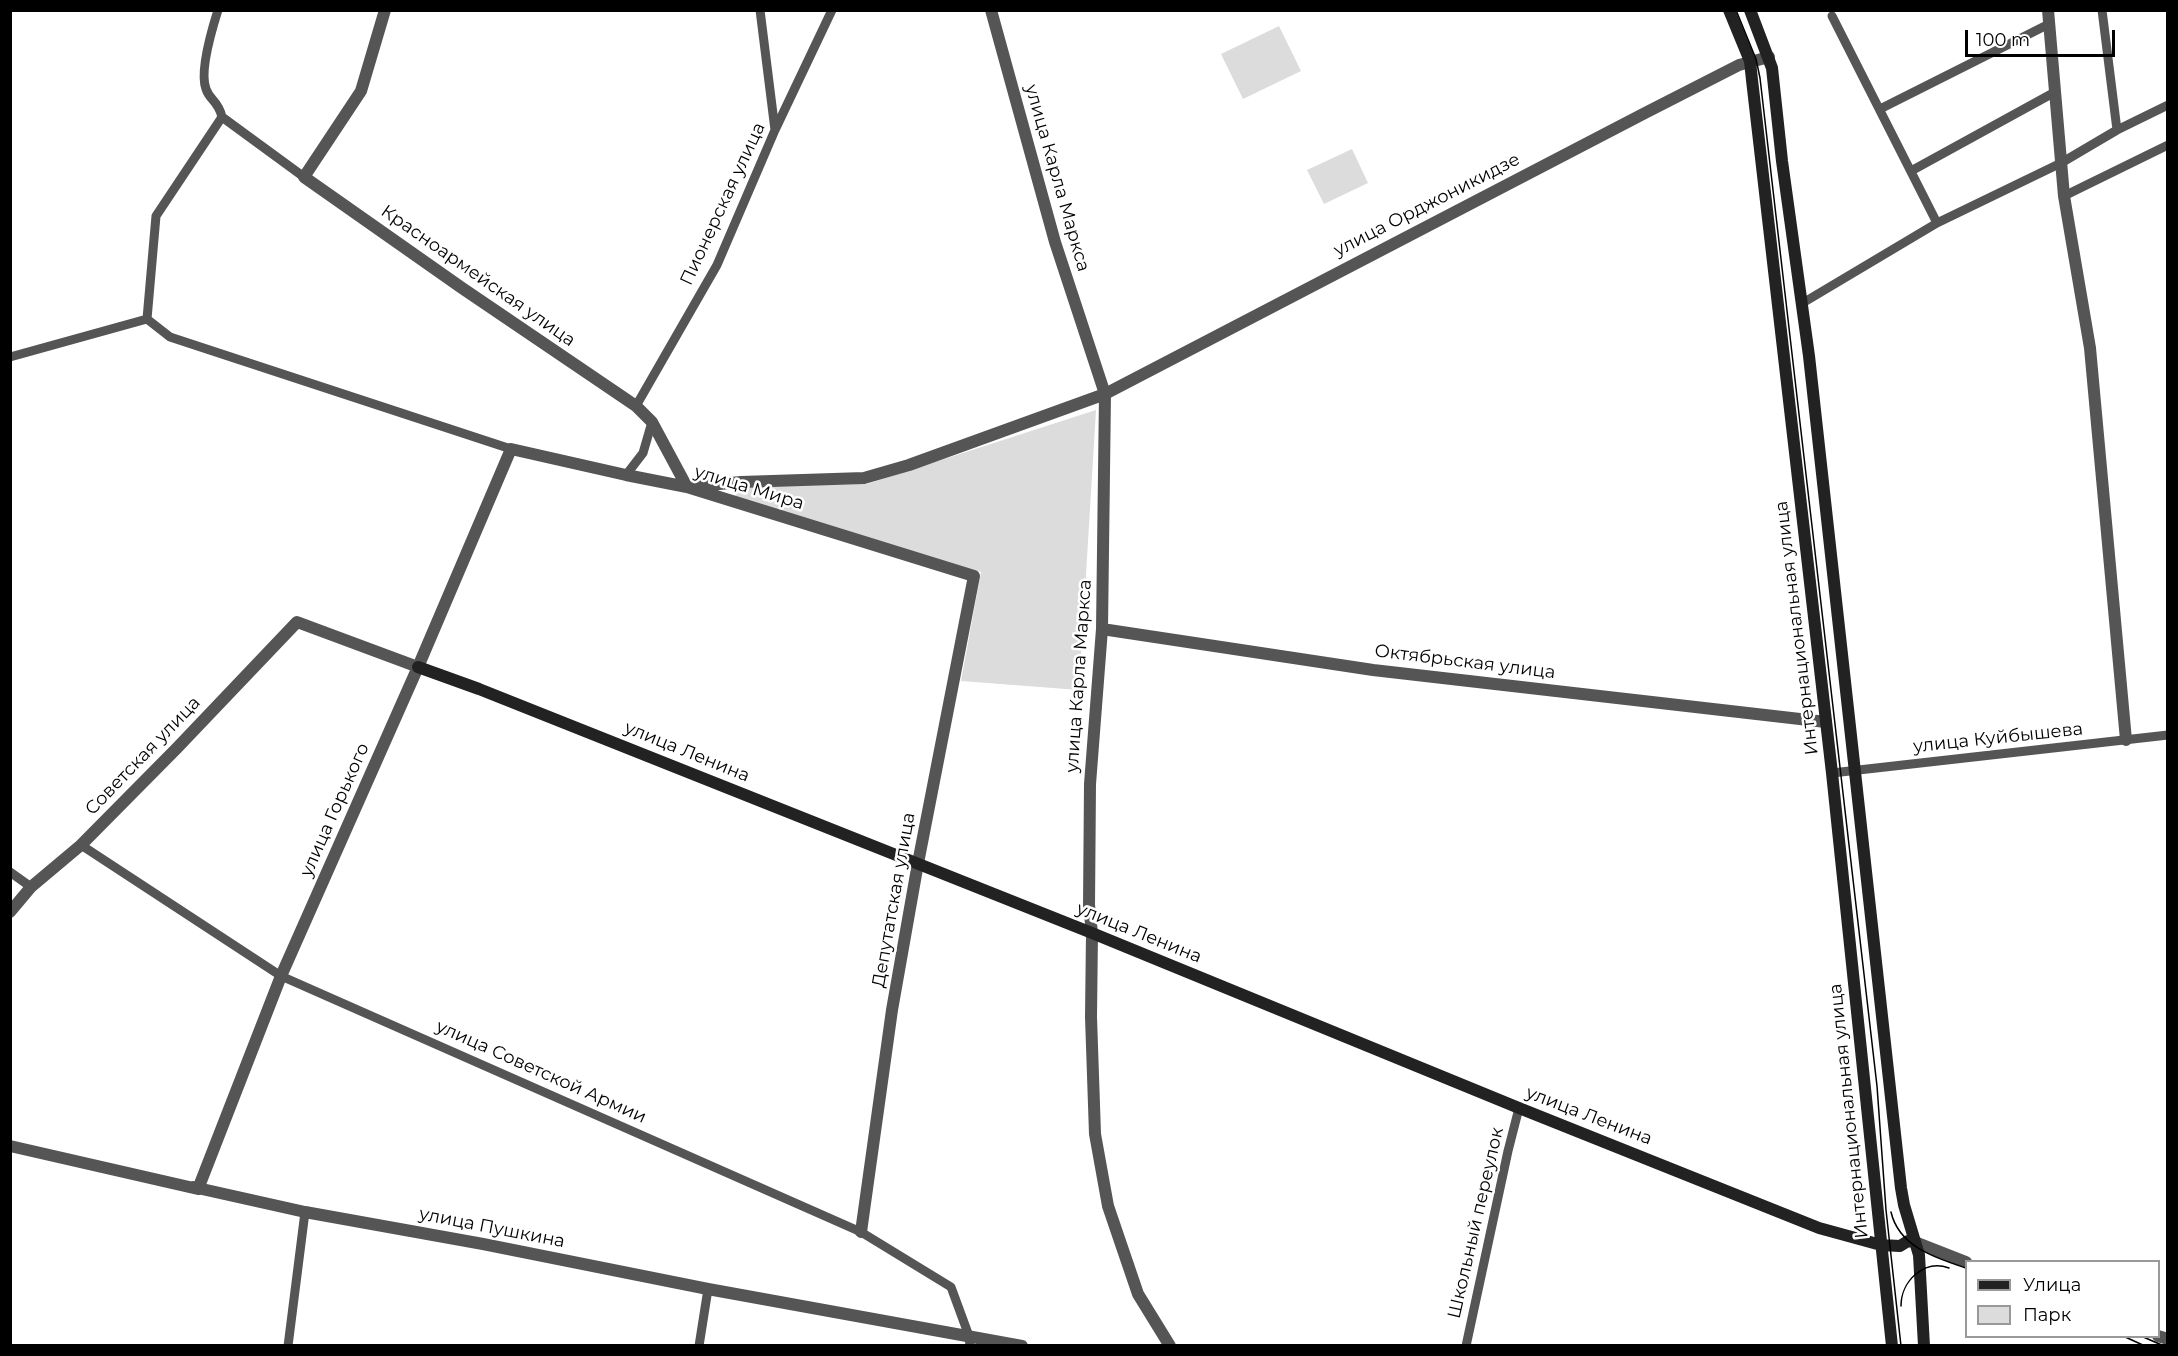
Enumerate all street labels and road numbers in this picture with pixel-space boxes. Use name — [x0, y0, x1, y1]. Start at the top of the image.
street label: улица Карла Маркса — [1020, 82, 1094, 274]
street label: Пионерская улица — [676, 119, 770, 289]
street label: улица Орджоникидзе — [1330, 149, 1524, 261]
street label: Красноармейская улица — [377, 201, 579, 351]
street label: улица Мира — [692, 461, 806, 515]
street label: Интернациональная улица — [1771, 500, 1823, 756]
street label: улица Карла Маркса — [1061, 579, 1097, 773]
street label: Октябрьская улица — [1373, 640, 1557, 684]
street label: Советская улица — [81, 692, 205, 820]
street label: улица Ленина — [621, 717, 753, 787]
street label: улица Куйбышева — [1912, 718, 2084, 758]
street label: улица Горького — [296, 740, 374, 880]
street label: Депутатская улица — [868, 811, 920, 989]
street label: улица Ленина — [1073, 898, 1205, 968]
street label: Интернациональная улица — [1825, 983, 1873, 1239]
street label: улица Советской Армии — [432, 1016, 650, 1128]
street label: улица Ленина — [1523, 1082, 1655, 1150]
street label: Школьный переулок — [1443, 1125, 1509, 1321]
street label: улица Пушкина — [417, 1203, 567, 1253]

